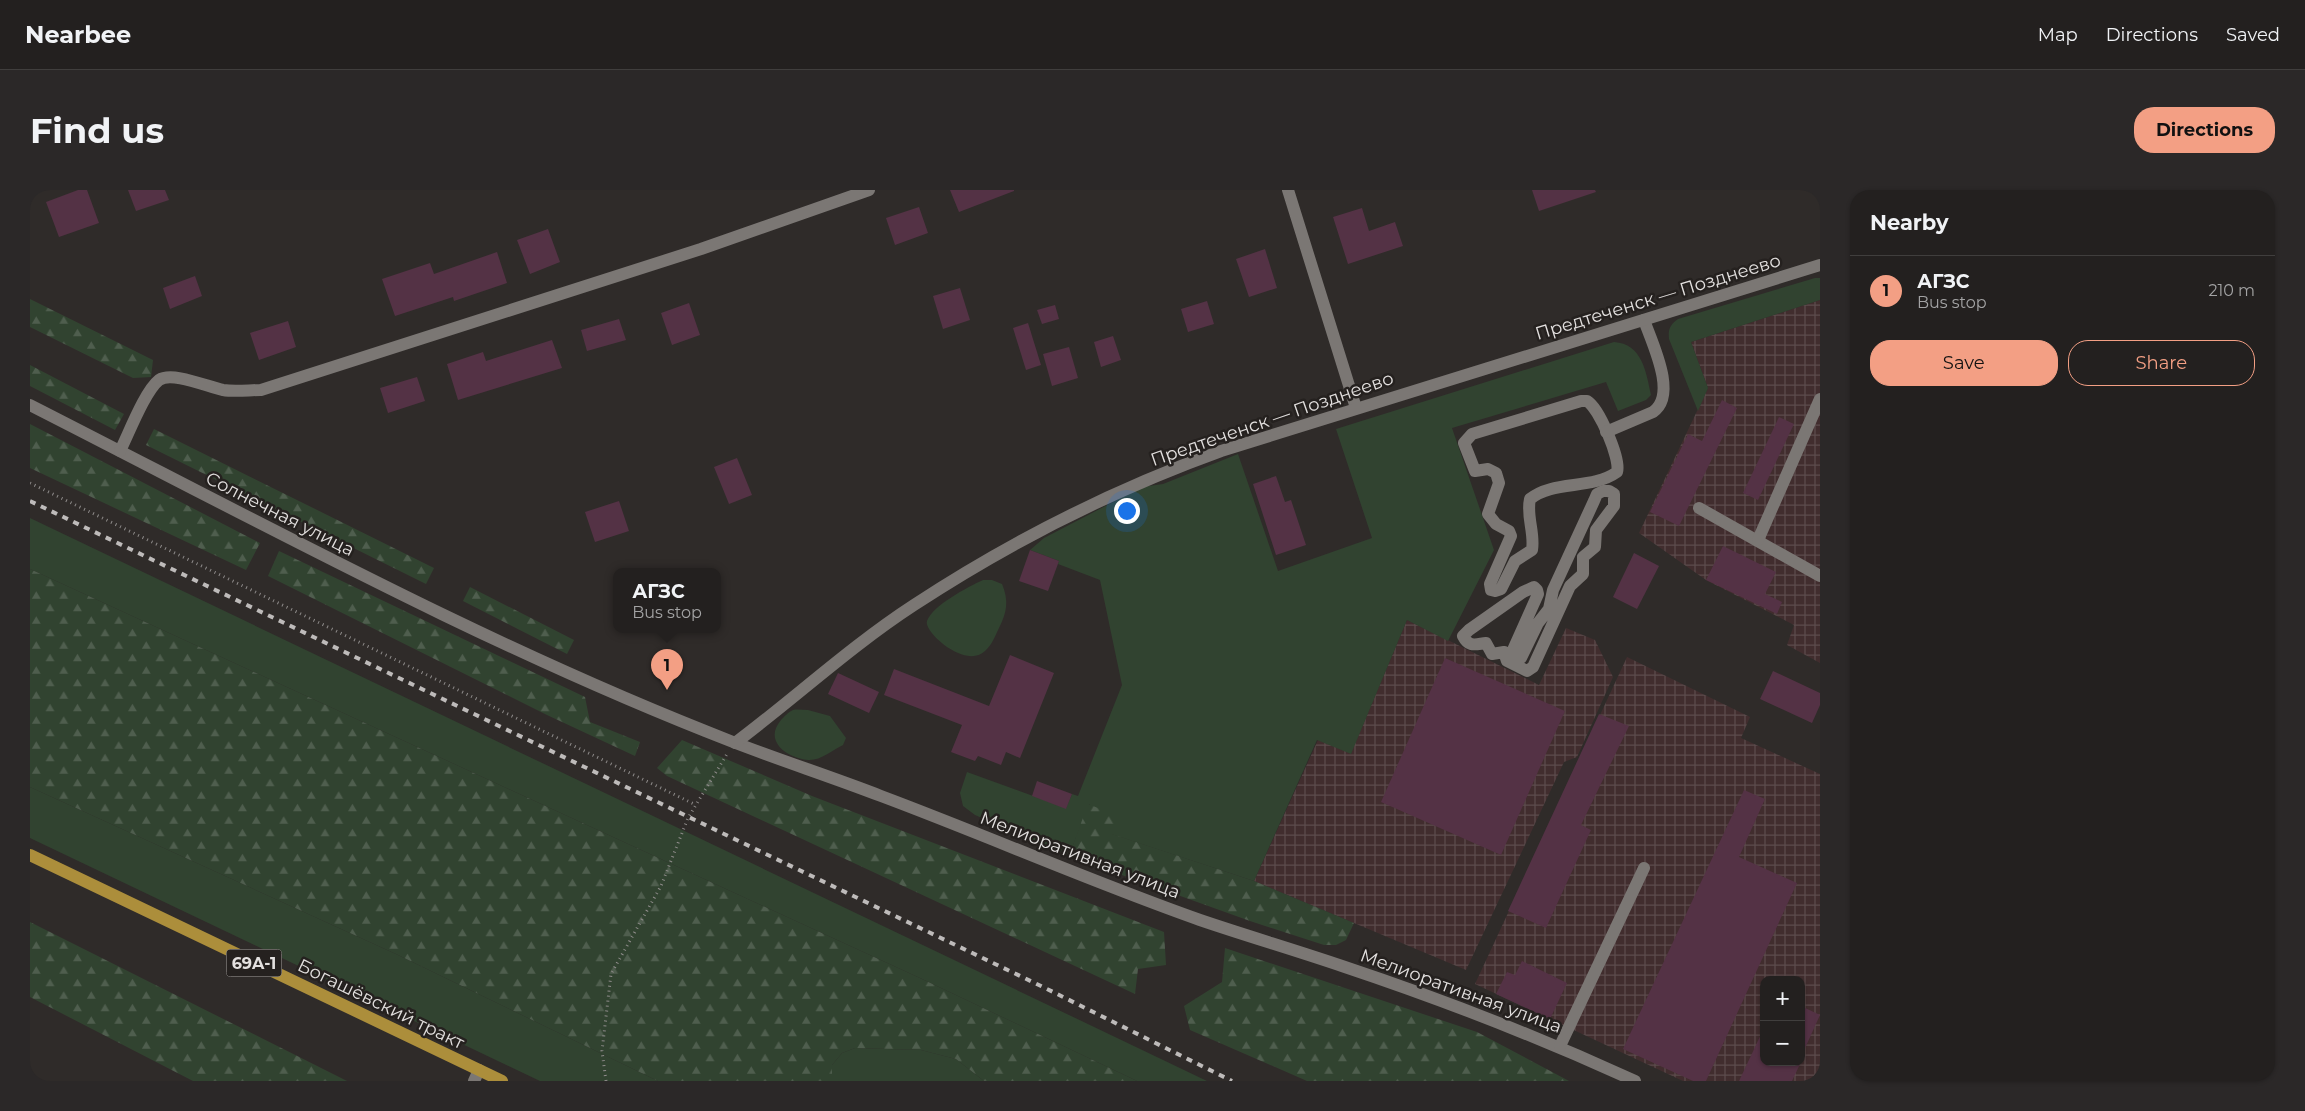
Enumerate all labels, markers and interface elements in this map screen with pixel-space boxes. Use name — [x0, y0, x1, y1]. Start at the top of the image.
text: Nearbee — [25, 20, 131, 49]
text: Map — [2038, 24, 2078, 46]
text: Directions — [2106, 24, 2198, 46]
text: Saved — [2226, 24, 2280, 46]
button: Directions — [2134, 107, 2275, 153]
text: Find us — [30, 109, 164, 152]
text: Nearby — [1870, 210, 1949, 235]
street label: Предтеченск — Позднеево — [1533, 249, 1783, 345]
text: АГЗС — [1917, 270, 1970, 293]
text: 1 — [1883, 281, 1889, 300]
text: 210 m — [2208, 281, 2255, 300]
text: Bus stop — [1917, 293, 1987, 312]
button: Save — [1870, 340, 2058, 386]
button: Share — [2068, 340, 2255, 386]
street label: Предтеченск — Позднеево — [1148, 367, 1396, 471]
street label: Солнечная улица — [202, 467, 358, 561]
your location — [1114, 498, 1140, 524]
popup — [613, 568, 721, 633]
text: АГЗС — [632, 580, 685, 603]
text: Bus stop — [632, 603, 702, 622]
pin: 1 — [651, 649, 683, 690]
street label: Мелиоративная улица — [977, 807, 1183, 903]
street label: Мелиоративная улица — [1357, 944, 1565, 1038]
road number: 69А-1 — [226, 950, 282, 976]
street label: Богашёвский тракт — [294, 954, 468, 1054]
map controls — [1760, 976, 1805, 1066]
button: + — [1760, 976, 1805, 1021]
button: − — [1760, 1021, 1805, 1066]

